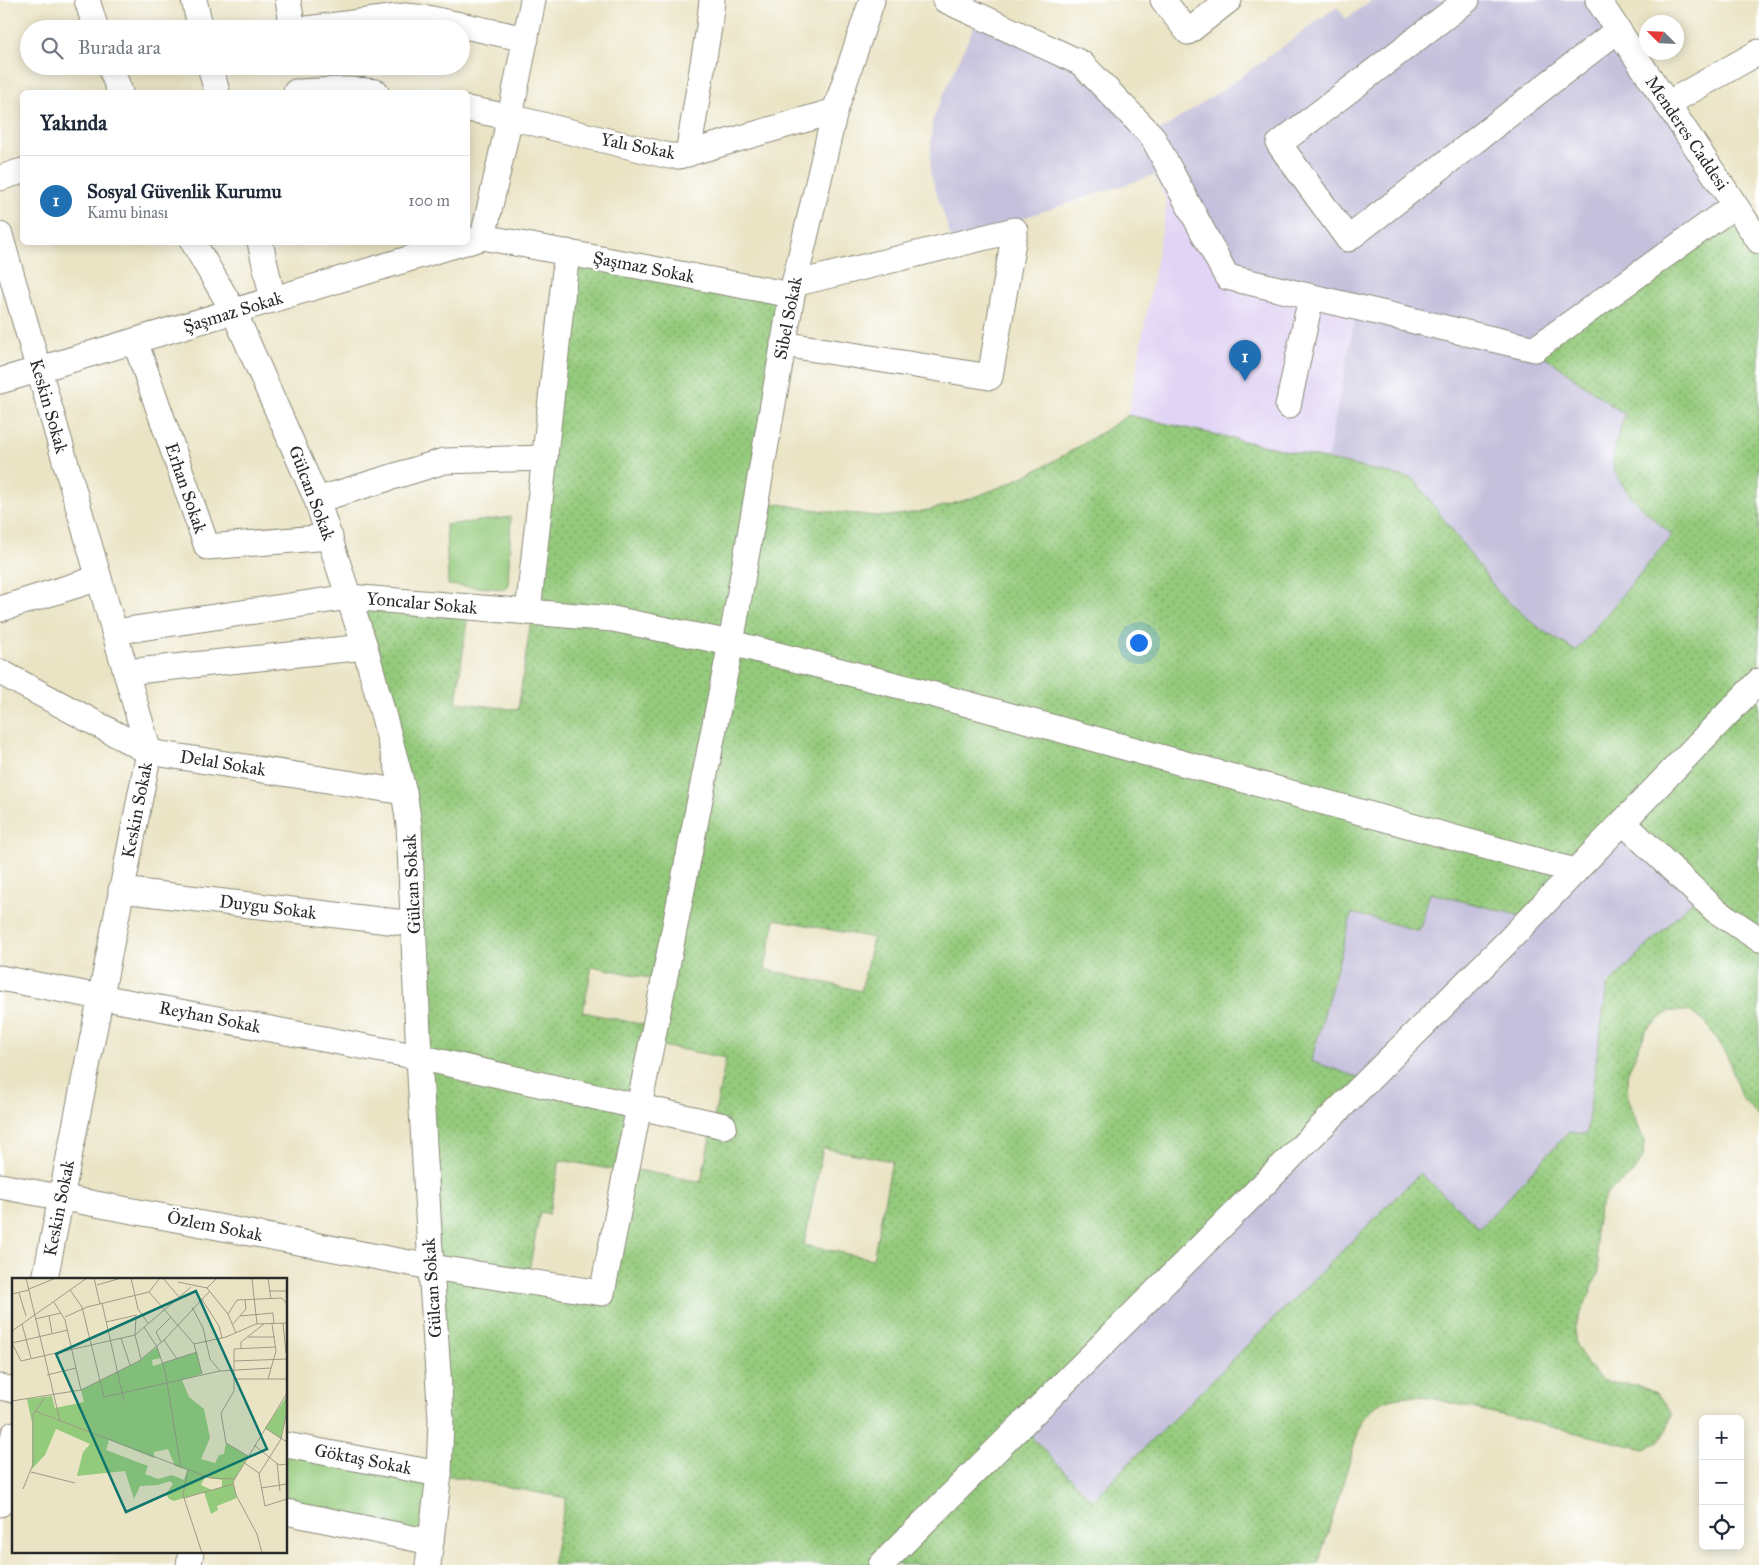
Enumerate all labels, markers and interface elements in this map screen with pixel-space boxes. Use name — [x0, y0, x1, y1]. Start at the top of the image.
north arrow — [1639, 15, 1684, 60]
search box — [20, 20, 470, 75]
icon: search — [38, 34, 66, 62]
text: Burada ara — [78, 36, 161, 59]
street label: Menderes Caddesi — [1641, 71, 1734, 195]
text: Yakında — [40, 110, 107, 136]
street label: Yalı Sokak — [599, 128, 678, 164]
text: Sosyal Güvenlik Kurumu — [87, 180, 282, 203]
text: 1 — [53, 191, 59, 210]
text: 100 m — [408, 191, 450, 210]
text: Kamu binası — [87, 203, 168, 222]
street label: Şaşmaz Sokak — [591, 246, 697, 288]
street label: Sibel Sokak — [769, 274, 807, 361]
street label: Şaşmaz Sokak — [180, 286, 286, 338]
pin: 1 — [1229, 340, 1261, 381]
street label: Keskin Sokak — [25, 356, 73, 456]
street label: Erhan Sokak — [160, 440, 212, 537]
street label: Gülcan Sokak — [284, 442, 340, 544]
street label: Yoncalar Sokak — [366, 587, 479, 619]
your location — [1126, 630, 1152, 656]
street label: Delal Sokak — [178, 745, 268, 781]
street label: Keskin Sokak — [117, 760, 157, 860]
street label: Gülcan Sokak — [398, 833, 426, 935]
street label: Duygu Sokak — [218, 890, 319, 925]
street label: Reyhan Sokak — [157, 996, 263, 1038]
street label: Keskin Sokak — [39, 1158, 79, 1258]
street label: Özlem Sokak — [165, 1205, 266, 1246]
street label: Gülcan Sokak — [417, 1237, 446, 1339]
inset map — [12, 1278, 288, 1552]
map controls — [1699, 1415, 1744, 1550]
button: + — [1699, 1415, 1744, 1460]
street label: Göktaş Sokak — [312, 1439, 414, 1479]
button: − — [1699, 1460, 1744, 1505]
button: locate — [1699, 1505, 1744, 1550]

